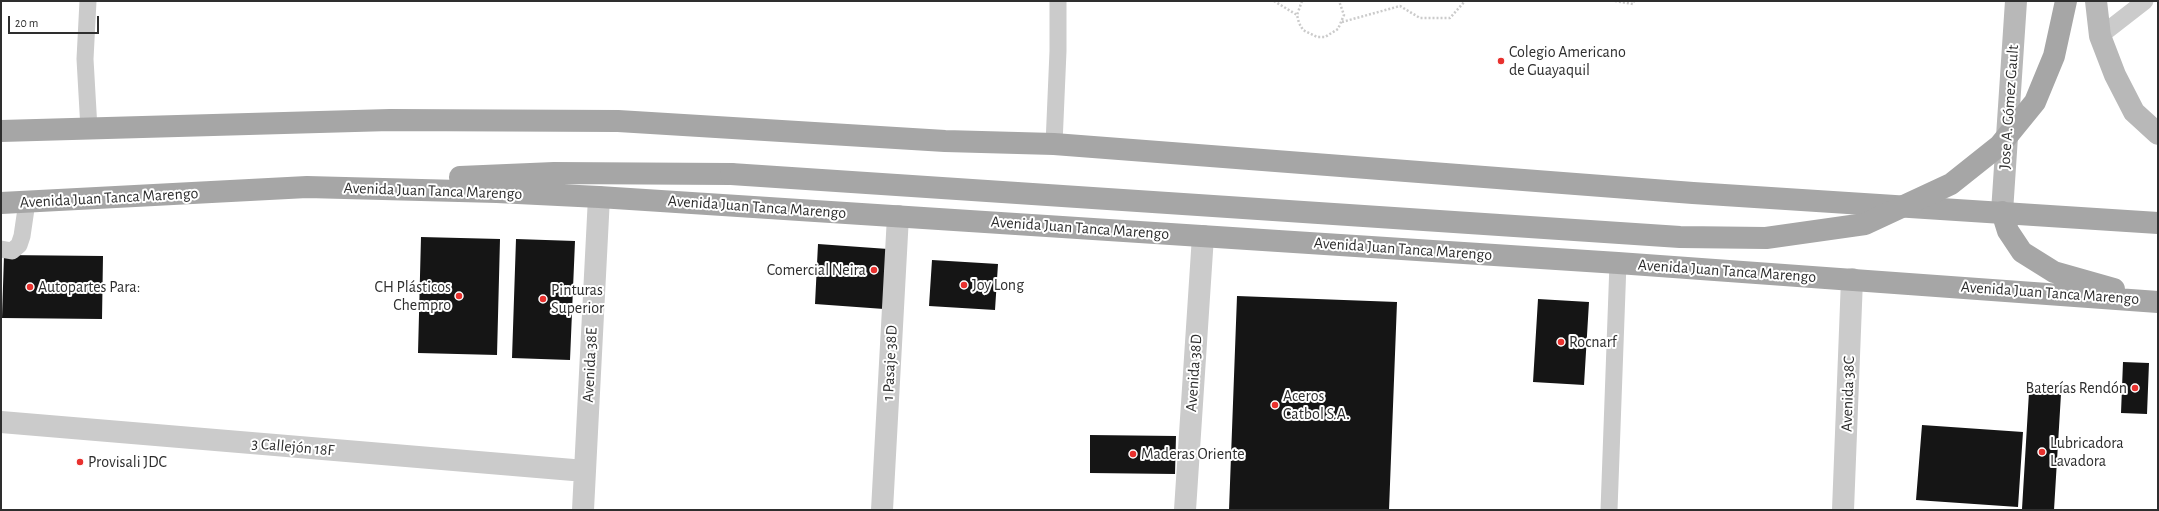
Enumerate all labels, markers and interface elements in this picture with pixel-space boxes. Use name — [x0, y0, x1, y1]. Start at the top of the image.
scale bar — [10, 8, 101, 34]
text: 20 m — [15, 17, 38, 29]
place label: Colegio Americano de Guayaquil — [1509, 42, 1626, 80]
street label: Jose A. Gómez Gault — [1995, 44, 2023, 170]
marker: Colegio Americano de Guayaquil — [1496, 56, 1506, 66]
street label: Avenida Juan Tanca Marengo — [343, 178, 523, 204]
street label: Avenida Juan Tanca Marengo — [19, 184, 199, 212]
street label: Avenida Juan Tanca Marengo — [667, 191, 847, 223]
street label: Avenida Juan Tanca Marengo — [990, 212, 1170, 244]
street label: Avenida Juan Tanca Marengo — [1313, 233, 1493, 265]
street label: Avenida Juan Tanca Marengo — [1637, 255, 1817, 287]
place label: Comercial Neira — [767, 260, 866, 280]
marker: Comercial Neira — [869, 265, 879, 275]
place label: Joy Long — [972, 275, 1024, 295]
place label: Autopartes Para: — [38, 277, 140, 297]
place label: CH Plásticos Chempro — [375, 277, 451, 315]
street label: Avenida Juan Tanca Marengo — [1960, 277, 2140, 309]
place label: Pinturas Superior — [551, 280, 604, 318]
marker: Joy Long — [959, 280, 969, 290]
marker: Autopartes Para: — [25, 282, 35, 292]
marker: CH Plásticos Chempro — [454, 291, 464, 301]
marker: Pinturas Superior — [538, 294, 548, 304]
street label: 1 Pasaje 38D — [878, 325, 902, 401]
street label: Avenida 38E — [578, 327, 602, 403]
place label: Rocnarf — [1569, 332, 1617, 352]
street label: Avenida 38D — [1182, 334, 1206, 412]
marker: Rocnarf — [1556, 337, 1566, 347]
street label: Avenida 38C — [1837, 356, 1859, 432]
place label: Baterías Rendón — [2026, 378, 2127, 398]
marker: Baterías Rendón — [2130, 383, 2140, 393]
place label: Aceros Catbol S.A. — [1283, 386, 1350, 424]
marker: Aceros Catbol S.A. — [1270, 400, 1280, 410]
place label: Lubricadora Lavadora — [2050, 433, 2124, 471]
street label: 3 Callejón 18F — [251, 434, 335, 460]
place label: Maderas Oriente — [1141, 444, 1245, 464]
marker: Lubricadora Lavadora — [2037, 447, 2047, 457]
marker: Maderas Oriente — [1128, 449, 1138, 459]
place label: Provisali JDC — [88, 452, 167, 472]
marker: Provisali JDC — [75, 457, 85, 467]

